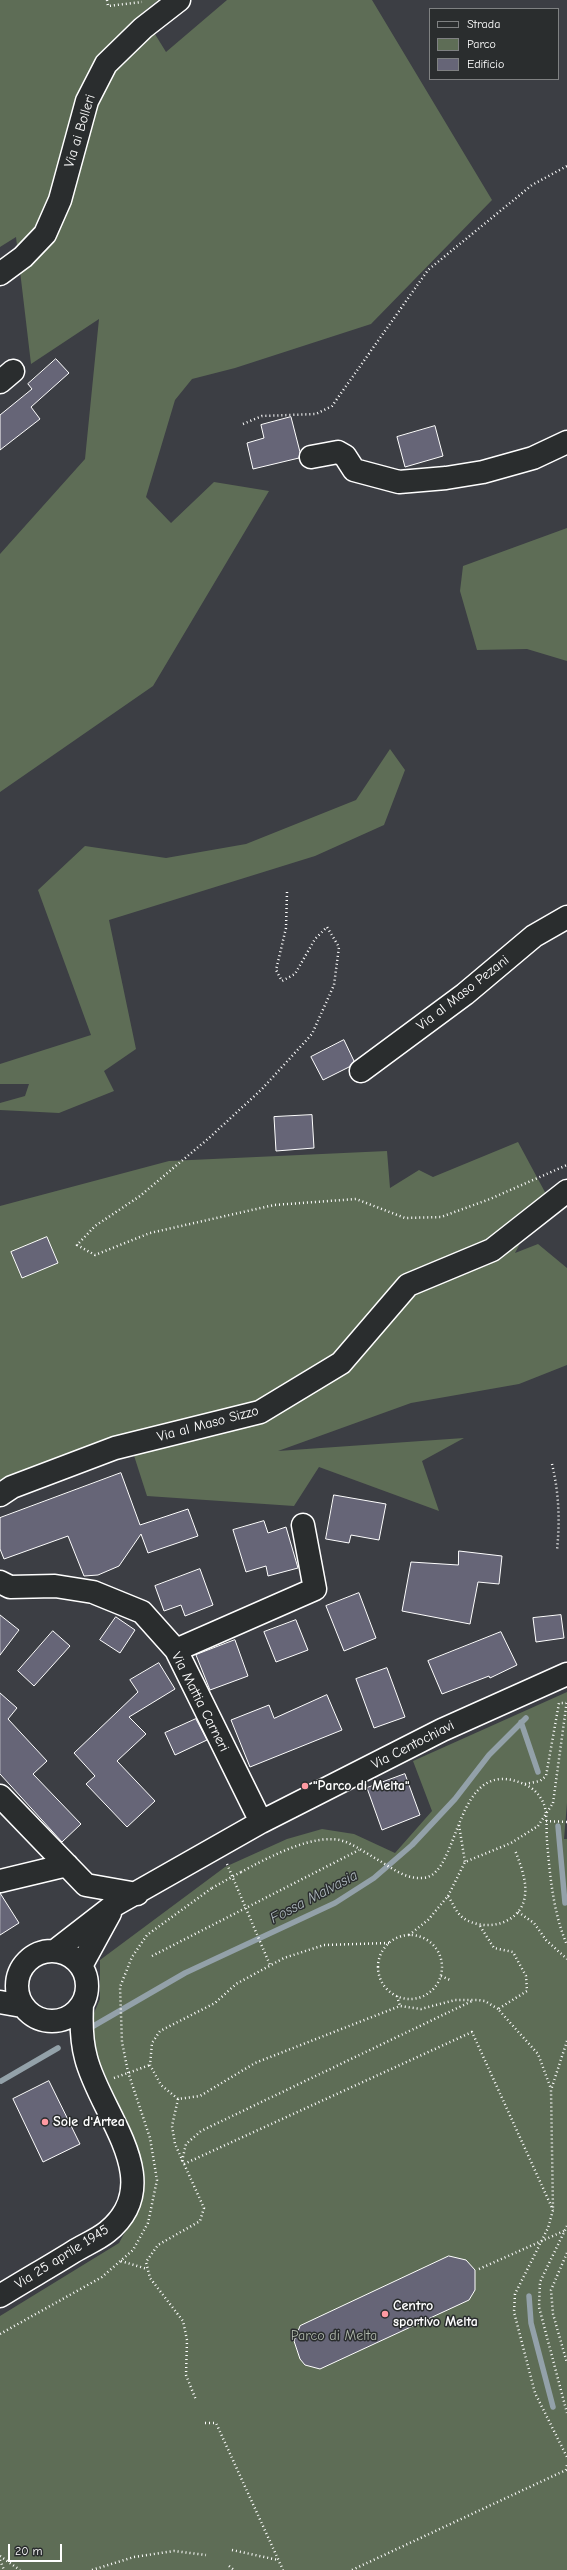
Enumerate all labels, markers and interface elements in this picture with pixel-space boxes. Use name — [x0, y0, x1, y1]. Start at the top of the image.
legend — [429, 8, 559, 80]
text: Strada — [467, 17, 500, 31]
text: Parco — [467, 37, 496, 51]
text: Edificio — [467, 57, 504, 71]
street label: Via ai Bolleri — [61, 92, 99, 170]
street label: Via al Maso Pezani — [413, 952, 513, 1034]
street label: Via al Maso Sizzo — [155, 1402, 261, 1446]
street label: Via Mattia Carneri — [168, 1649, 232, 1755]
street label: Via Centochiavi — [369, 1717, 457, 1773]
place label: "Parco di Melta" — [313, 1778, 410, 1794]
marker: "Parco di Melta" — [300, 1781, 310, 1791]
water label: Fossa Malvasia — [267, 1866, 361, 1928]
place label: Sole d'Artea — [53, 2114, 125, 2130]
marker: Sole d'Artea — [40, 2117, 50, 2127]
street label: Via 25 aprile 1945 — [12, 2221, 112, 2293]
place label: Centro sportivo Melta — [393, 2298, 478, 2330]
marker: Centro sportivo Melta — [380, 2309, 390, 2319]
park label: Parco di Melta — [291, 2328, 377, 2344]
scale bar — [10, 2536, 64, 2562]
text: 20 m — [15, 2544, 43, 2558]

